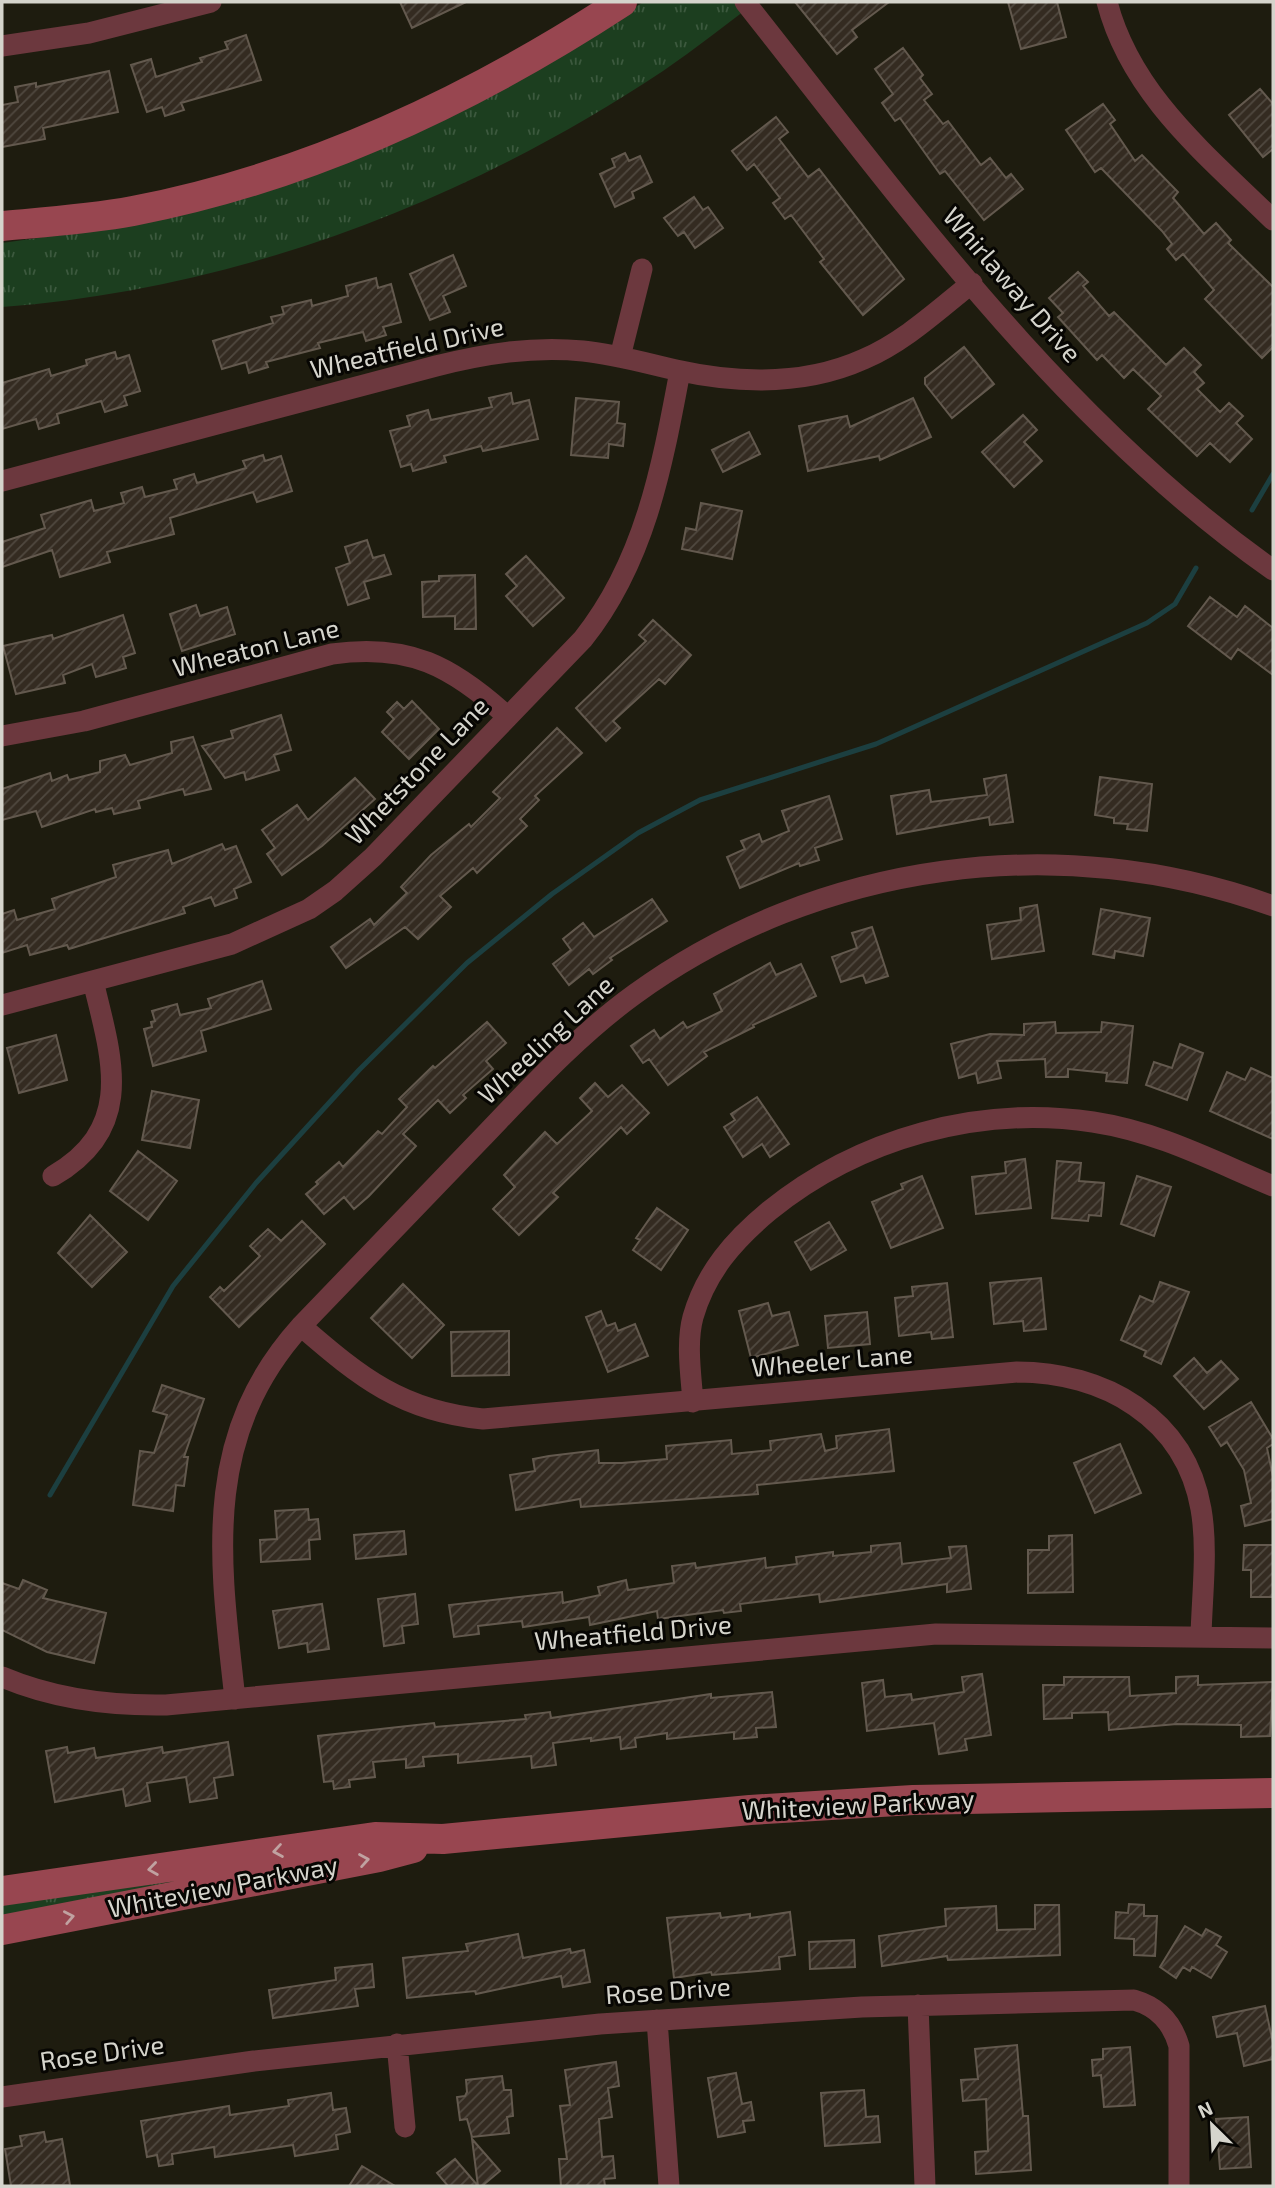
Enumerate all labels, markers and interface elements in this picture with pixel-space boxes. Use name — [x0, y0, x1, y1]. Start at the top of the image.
street label: Whirlaway Drive — [937, 200, 1089, 368]
street label: Wheatfield Drive — [307, 309, 506, 384]
street label: Wheaton Lane — [169, 611, 342, 682]
street label: Whetstone Lane — [338, 690, 494, 850]
street label: Wheeling Lane — [471, 968, 619, 1110]
street label: Wheeler Lane — [750, 1337, 914, 1382]
street label: Wheatfield Drive — [533, 1607, 733, 1656]
street label: Whiteview Parkway — [741, 1782, 976, 1825]
one-way arrow — [272, 1843, 284, 1858]
street label: Whiteview Parkway — [105, 1848, 340, 1923]
one-way arrow — [358, 1853, 370, 1868]
one-way arrow — [147, 1861, 159, 1876]
one-way arrow — [63, 1910, 75, 1925]
street label: Rose Drive — [604, 1970, 732, 2009]
street label: Rose Drive — [38, 2027, 166, 2076]
north arrow — [1177, 2090, 1247, 2160]
text: N — [1194, 2096, 1216, 2122]

